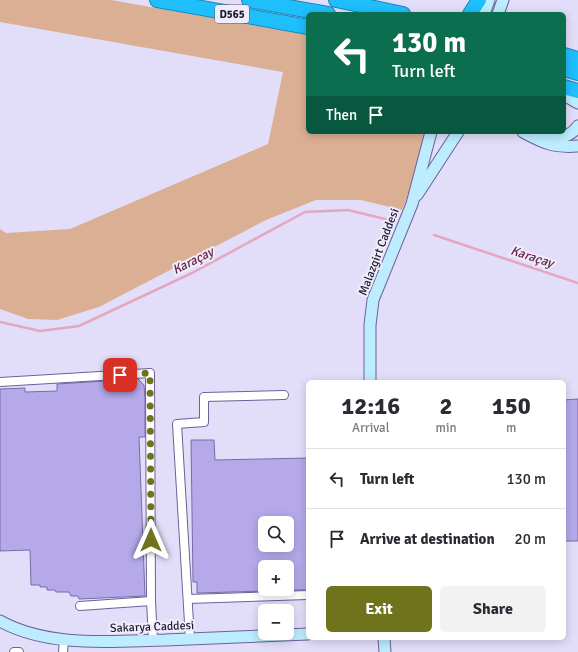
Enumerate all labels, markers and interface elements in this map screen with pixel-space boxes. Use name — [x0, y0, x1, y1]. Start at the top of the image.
road number: D565 — [215, 5, 249, 23]
text: 130 m — [392, 26, 466, 60]
icon: left — [326, 28, 378, 80]
text: Turn left — [392, 60, 455, 82]
icon: arrive — [365, 104, 387, 126]
text: Then — [326, 106, 357, 124]
street label: Malazgirt Caddesi — [355, 206, 403, 298]
water label: Karaçay — [170, 243, 218, 278]
water label: Karaçay — [509, 243, 557, 272]
pin — [103, 358, 137, 392]
icon: arrive — [109, 364, 131, 386]
text: 12:16 — [341, 391, 400, 421]
text: 2 — [440, 391, 452, 421]
text: 150 — [492, 391, 531, 421]
text: Arrival — [352, 420, 389, 436]
text: min — [436, 420, 457, 436]
text: m — [506, 420, 516, 436]
icon: left — [326, 468, 348, 490]
text: Turn left — [360, 470, 414, 488]
text: 130 m — [506, 470, 546, 488]
map controls — [258, 516, 294, 640]
button: search — [258, 516, 294, 552]
position arrow — [130, 519, 172, 561]
icon: arrive — [326, 528, 348, 550]
text: Arrive at destination — [360, 530, 495, 548]
text: 20 m — [515, 530, 546, 548]
button: + — [258, 560, 294, 596]
button: Exit — [326, 586, 432, 632]
button: Share — [440, 586, 546, 632]
button: − — [258, 604, 294, 640]
street label: Sakarya Caddesi — [110, 618, 194, 636]

